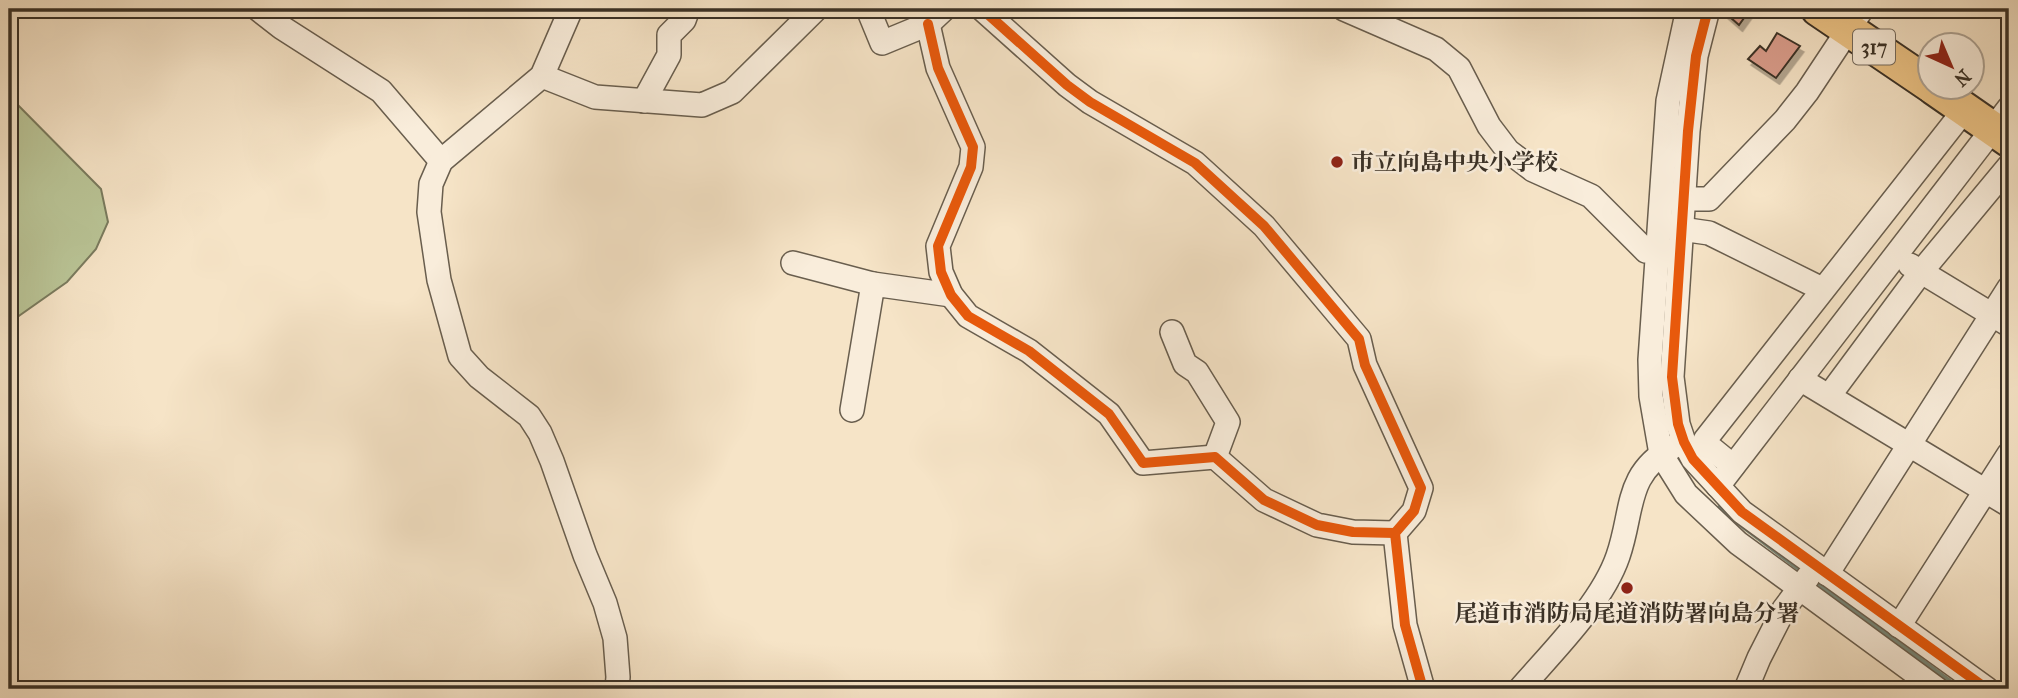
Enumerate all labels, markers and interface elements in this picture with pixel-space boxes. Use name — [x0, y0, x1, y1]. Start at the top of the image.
road number: 317 — [1853, 30, 1895, 64]
north arrow — [1916, 32, 1986, 102]
text: N — [1949, 65, 1975, 91]
place label: 市立向島中央小学校 — [1351, 149, 1558, 176]
marker: 市立向島中央小学校 — [1329, 154, 1345, 170]
marker: 尾道市消防局尾道消防署向島分署 — [1619, 580, 1635, 596]
place label: 尾道市消防局尾道消防署向島分署 — [1455, 600, 1800, 627]

